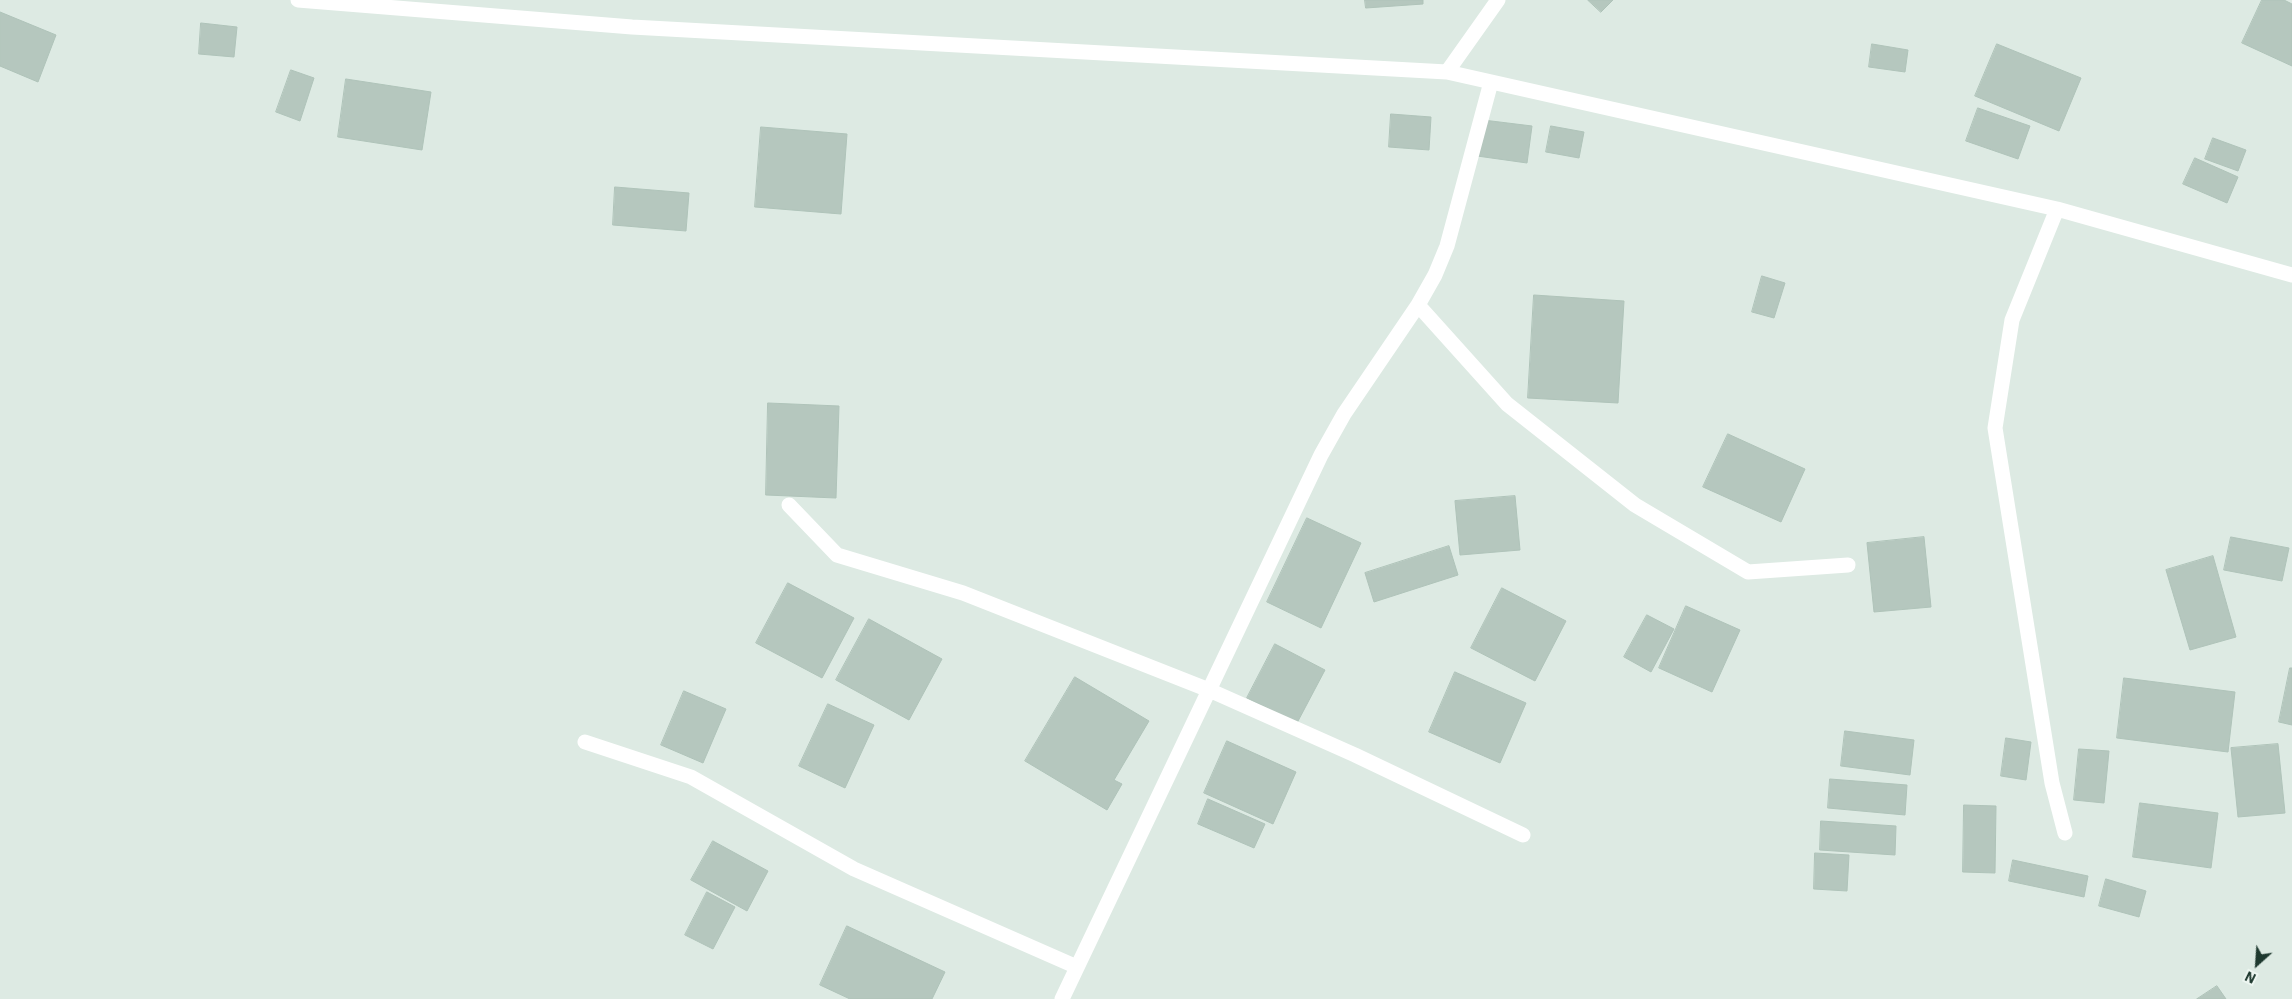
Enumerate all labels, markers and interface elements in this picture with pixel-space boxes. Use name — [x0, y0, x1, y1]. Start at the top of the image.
north arrow — [2232, 939, 2282, 989]
text: N — [2242, 967, 2259, 988]

